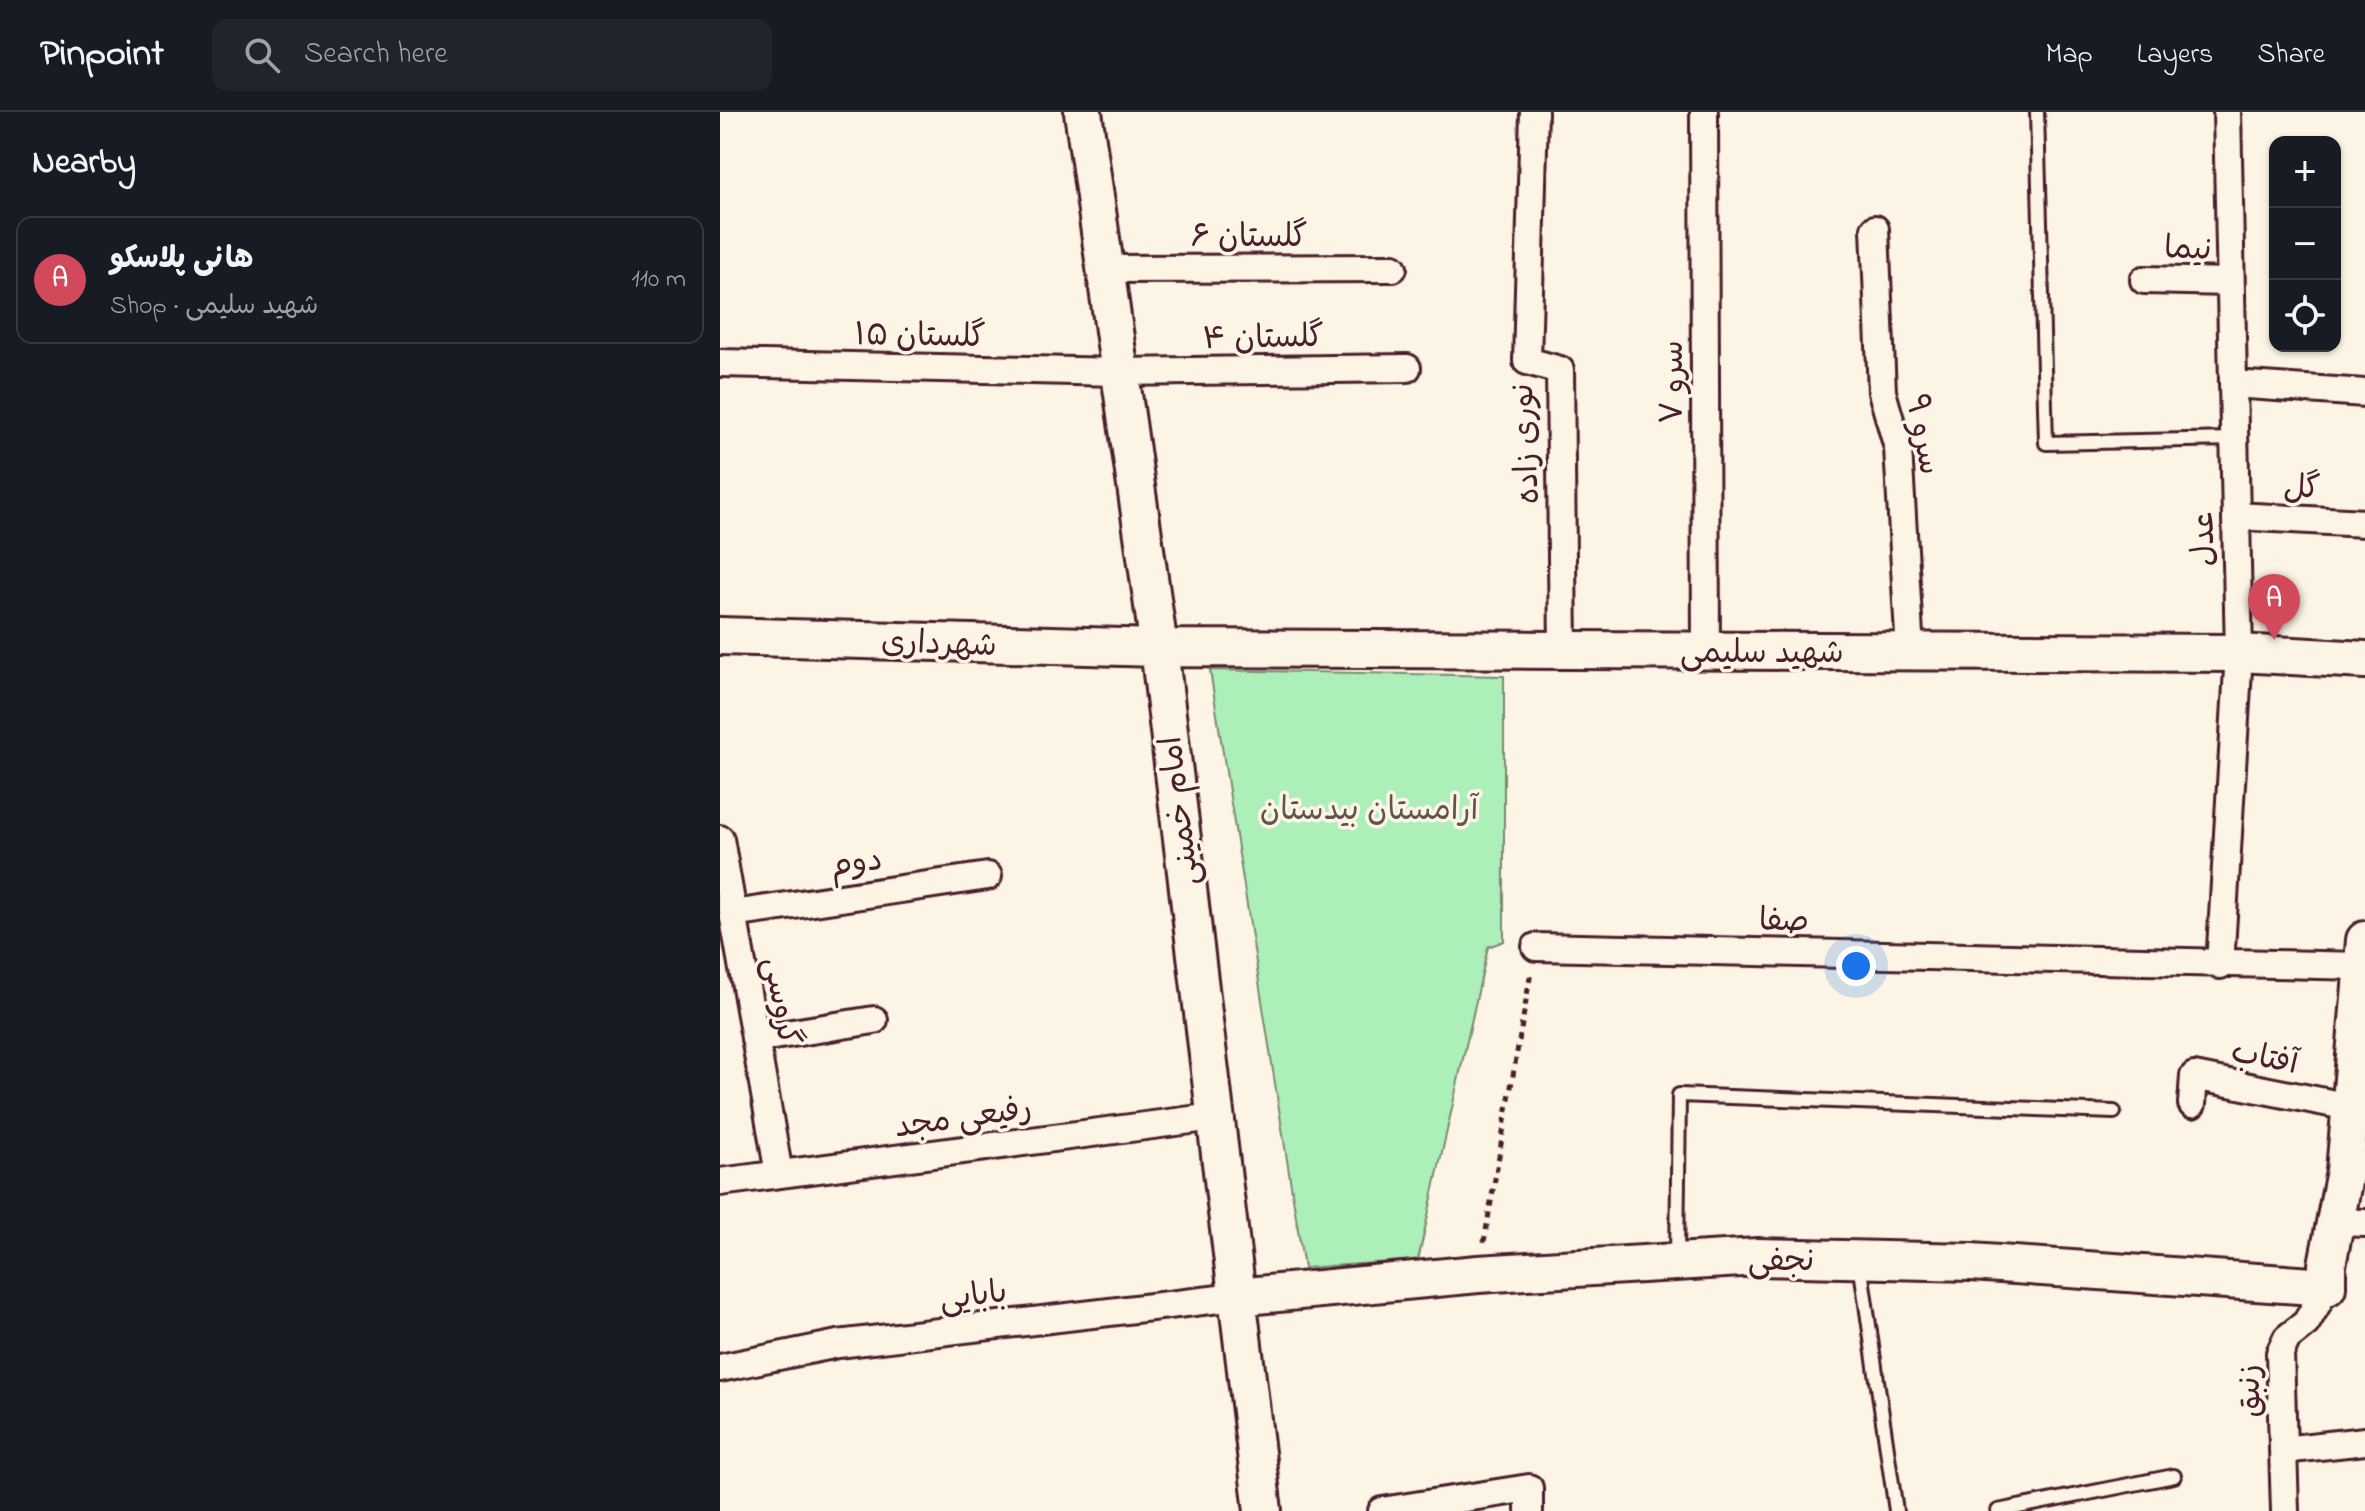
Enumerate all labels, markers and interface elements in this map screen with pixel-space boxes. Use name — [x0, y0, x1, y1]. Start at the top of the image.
search box — [212, 19, 772, 91]
text: Pinpoint — [40, 27, 164, 83]
icon: search — [240, 33, 284, 77]
text: Search here — [304, 33, 448, 77]
text: Map — [2045, 35, 2093, 76]
text: Layers — [2137, 35, 2213, 76]
text: Share — [2257, 35, 2325, 76]
map controls — [2269, 136, 2341, 352]
button: + — [2269, 136, 2341, 208]
text: Nearby — [32, 139, 136, 189]
button: − — [2269, 208, 2341, 280]
street label: گلستان ۶ — [1191, 215, 1307, 262]
street label: نیما — [2163, 226, 2212, 275]
text: هانی پلاسکو — [110, 238, 253, 282]
text: A — [52, 261, 68, 299]
text: 110 m — [632, 261, 686, 299]
button: locate — [2269, 280, 2341, 352]
text: Shop · شهید سلیمی — [110, 288, 318, 326]
street label: گلستان ۱۵ — [854, 313, 986, 362]
street label: گلستان ۴ — [1202, 315, 1324, 364]
street label: سرو ۷ — [1651, 340, 1698, 424]
street label: نوری زاده — [1501, 382, 1554, 505]
street label: سرو ۹ — [1891, 390, 1952, 479]
street label: گل — [2282, 465, 2321, 514]
street label: عدل — [2182, 511, 2229, 567]
pin: A — [2248, 574, 2300, 640]
street label: شهرداری — [880, 620, 998, 671]
street label: شهید سلیمی — [1680, 631, 1844, 678]
street label: امام خمینی — [1149, 733, 1214, 888]
park label: آرامستان بیدستان — [1260, 788, 1479, 835]
street label: دوم — [827, 838, 886, 891]
street label: صفا — [1759, 899, 1809, 946]
your location — [1836, 946, 1876, 986]
street label: گروسی — [749, 954, 810, 1050]
street label: آفتاب — [2227, 1030, 2303, 1089]
street label: رفیعی مجد — [892, 1087, 1035, 1152]
street label: نجفی — [1748, 1239, 1814, 1286]
street label: بابایی — [937, 1270, 1010, 1325]
street label: زنبق — [2228, 1364, 2275, 1418]

